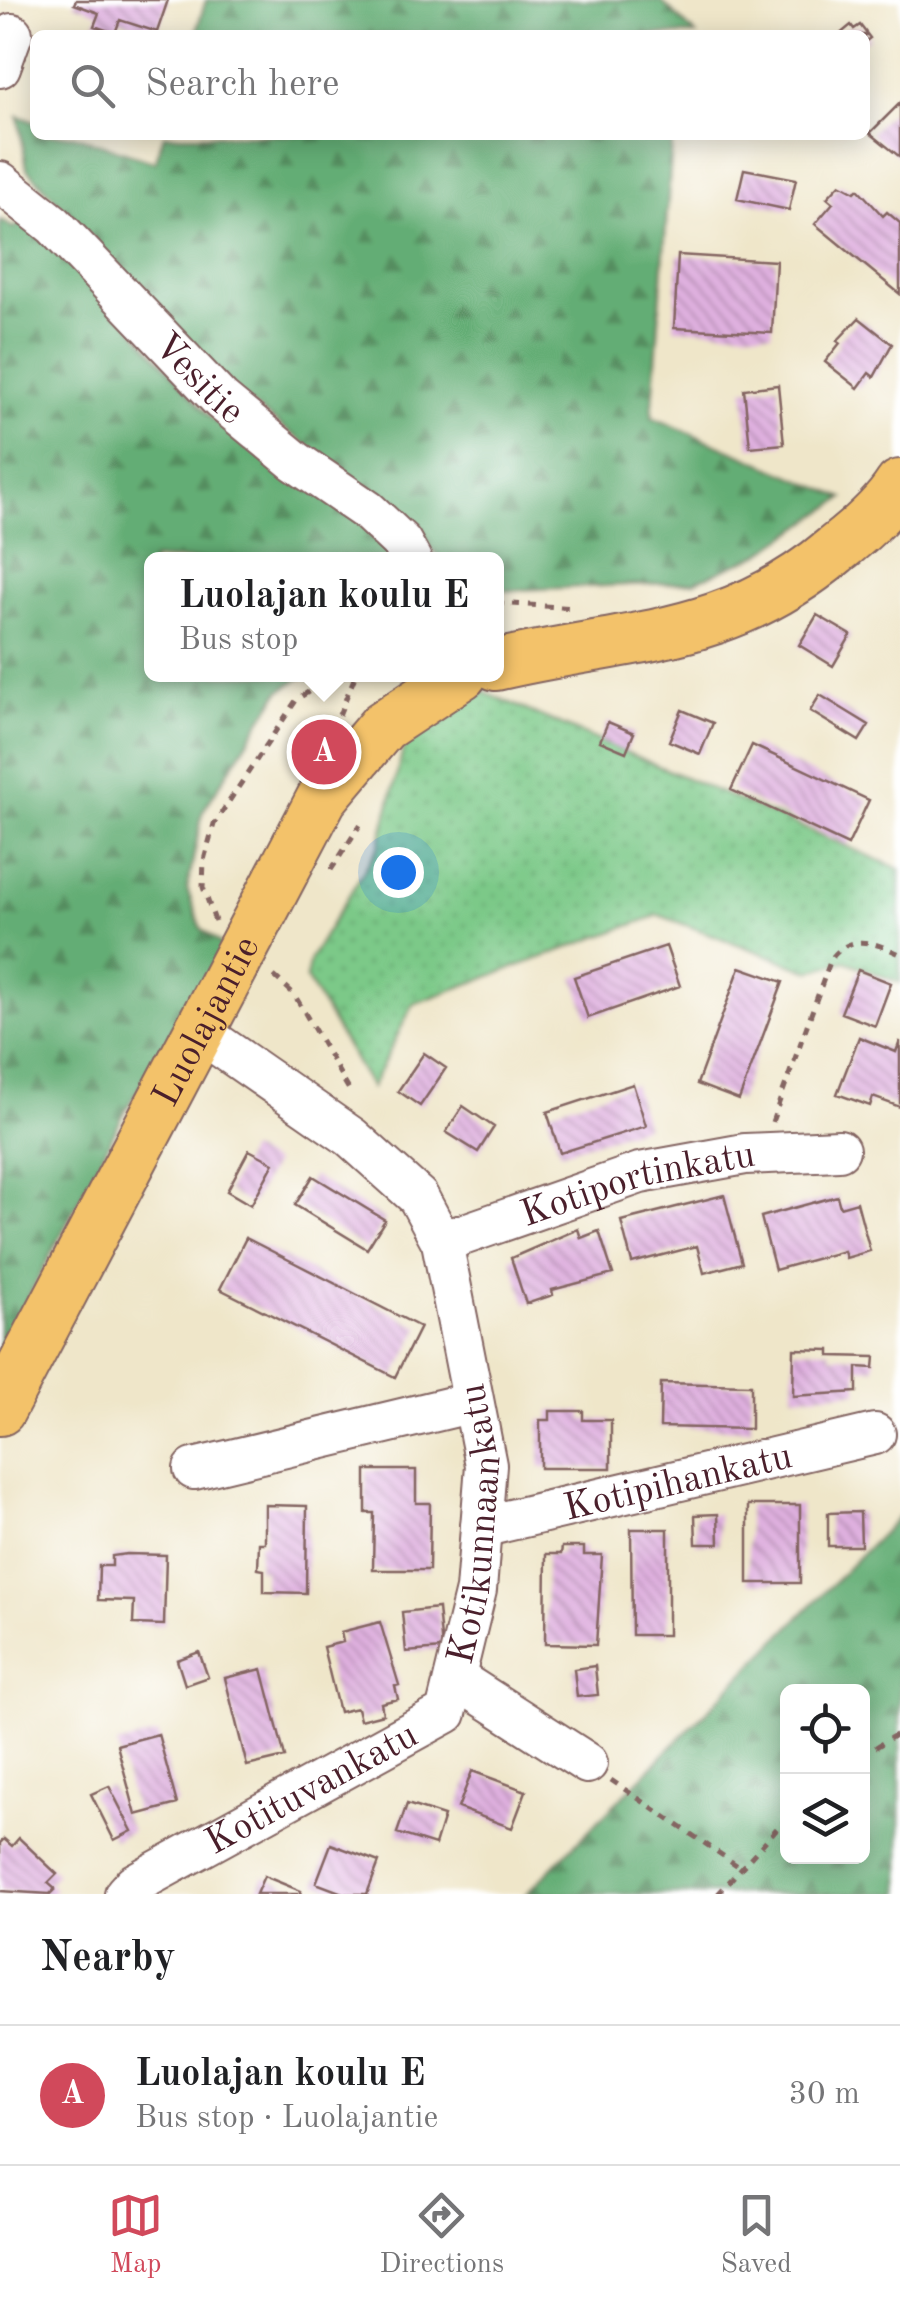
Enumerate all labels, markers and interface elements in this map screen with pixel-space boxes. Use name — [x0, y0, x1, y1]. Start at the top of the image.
search box — [30, 30, 870, 140]
icon: search — [65, 58, 120, 113]
text: Search here — [145, 66, 340, 104]
street label: Vesitie — [145, 326, 250, 433]
popup — [144, 552, 504, 682]
text: Luolajan koulu E — [179, 578, 469, 616]
text: Bus stop — [179, 625, 298, 657]
pin: A — [292, 714, 356, 790]
your location — [373, 847, 424, 898]
street label: Luolajantie — [147, 931, 268, 1113]
street label: Kotiportinkatu — [516, 1137, 758, 1235]
street label: Kotikunnaankatu — [443, 1380, 509, 1668]
street label: Kotipihankatu — [560, 1438, 796, 1529]
map controls — [780, 1684, 870, 1864]
button: locate — [780, 1684, 870, 1774]
street label: Kotituvankatu — [200, 1717, 424, 1863]
button: layers — [780, 1774, 870, 1864]
text: Nearby — [40, 1938, 176, 1980]
text: Luolajan koulu E — [135, 2056, 426, 2094]
text: A — [60, 2079, 85, 2111]
text: 30 m — [789, 2079, 860, 2111]
text: Bus stop · Luolajantie — [135, 2103, 438, 2135]
tab: Map — [108, 2188, 163, 2283]
tab: Directions — [380, 2188, 504, 2283]
tab: Saved — [720, 2188, 792, 2283]

